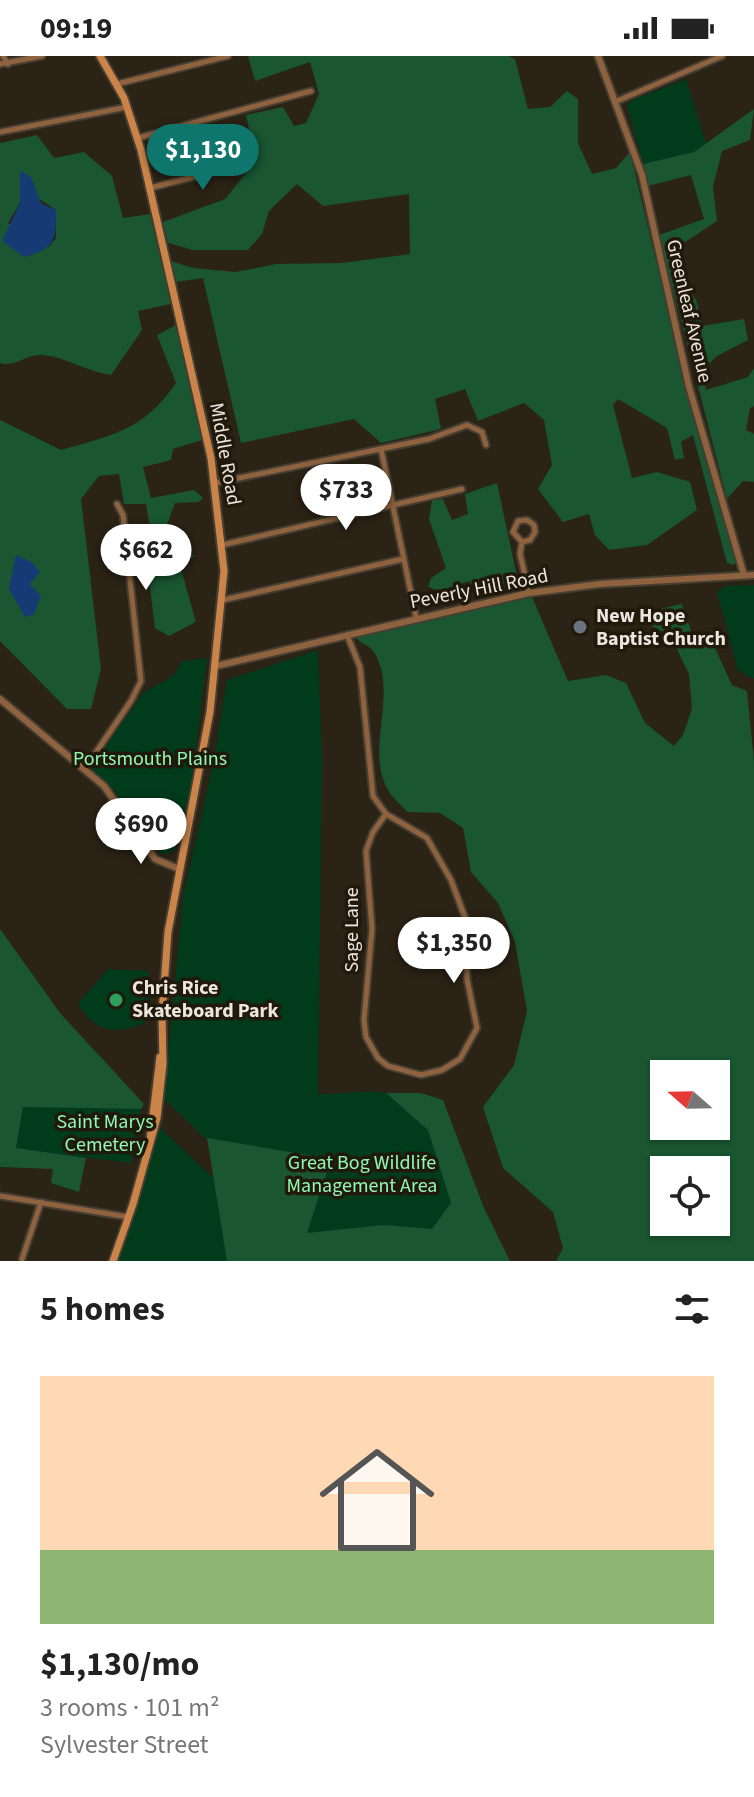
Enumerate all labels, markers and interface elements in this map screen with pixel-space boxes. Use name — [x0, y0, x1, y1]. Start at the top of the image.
text: 09:19 — [40, 7, 112, 50]
pin: $1,130 — [138, 124, 268, 192]
text: $1,130 — [165, 131, 241, 168]
street label: Greenleaf Avenue — [659, 237, 719, 385]
street label: Middle Road — [202, 401, 248, 507]
pin: $733 — [299, 464, 393, 532]
text: $733 — [319, 471, 373, 508]
pin: $662 — [99, 524, 193, 592]
text: $662 — [119, 531, 173, 568]
street label: Peverly Hill Road — [407, 562, 551, 616]
place label: New Hope Baptist Church — [596, 602, 726, 653]
marker: New Hope Baptist Church — [571, 618, 589, 636]
park label: Portsmouth Plains — [73, 745, 227, 773]
pin: $690 — [94, 798, 188, 866]
text: $690 — [114, 805, 168, 842]
street label: Sage Lane — [338, 887, 366, 973]
pin: $1,350 — [389, 917, 519, 985]
text: $1,350 — [416, 924, 492, 961]
place label: Chris Rice Skateboard Park — [132, 974, 279, 1025]
marker: Chris Rice Skateboard Park — [107, 991, 125, 1009]
north arrow — [650, 1060, 730, 1140]
map controls — [650, 1060, 730, 1236]
park label: Saint Marys Cemetery — [56, 1108, 154, 1159]
park label: Great Bog Wildlife Management Area — [287, 1149, 437, 1200]
button: locate — [650, 1156, 730, 1236]
text: 5 homes — [40, 1285, 165, 1334]
icon: filters — [670, 1287, 714, 1331]
icon: home — [305, 1428, 449, 1572]
text: $1,130/mo — [40, 1640, 200, 1689]
text: 3 rooms · 101 m² — [40, 1689, 219, 1726]
text: Sylvester Street — [40, 1726, 209, 1763]

